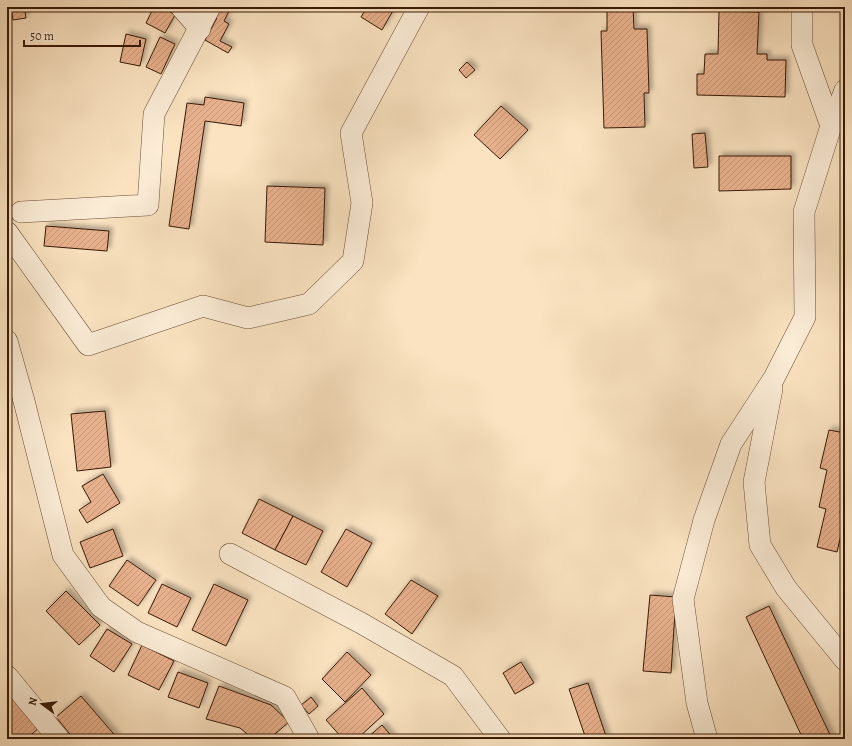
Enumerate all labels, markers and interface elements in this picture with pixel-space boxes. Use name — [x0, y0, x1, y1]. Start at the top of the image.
scale bar — [24, 22, 140, 48]
text: 50 m — [30, 28, 54, 44]
north arrow — [22, 684, 62, 724]
text: N — [25, 696, 41, 707]

